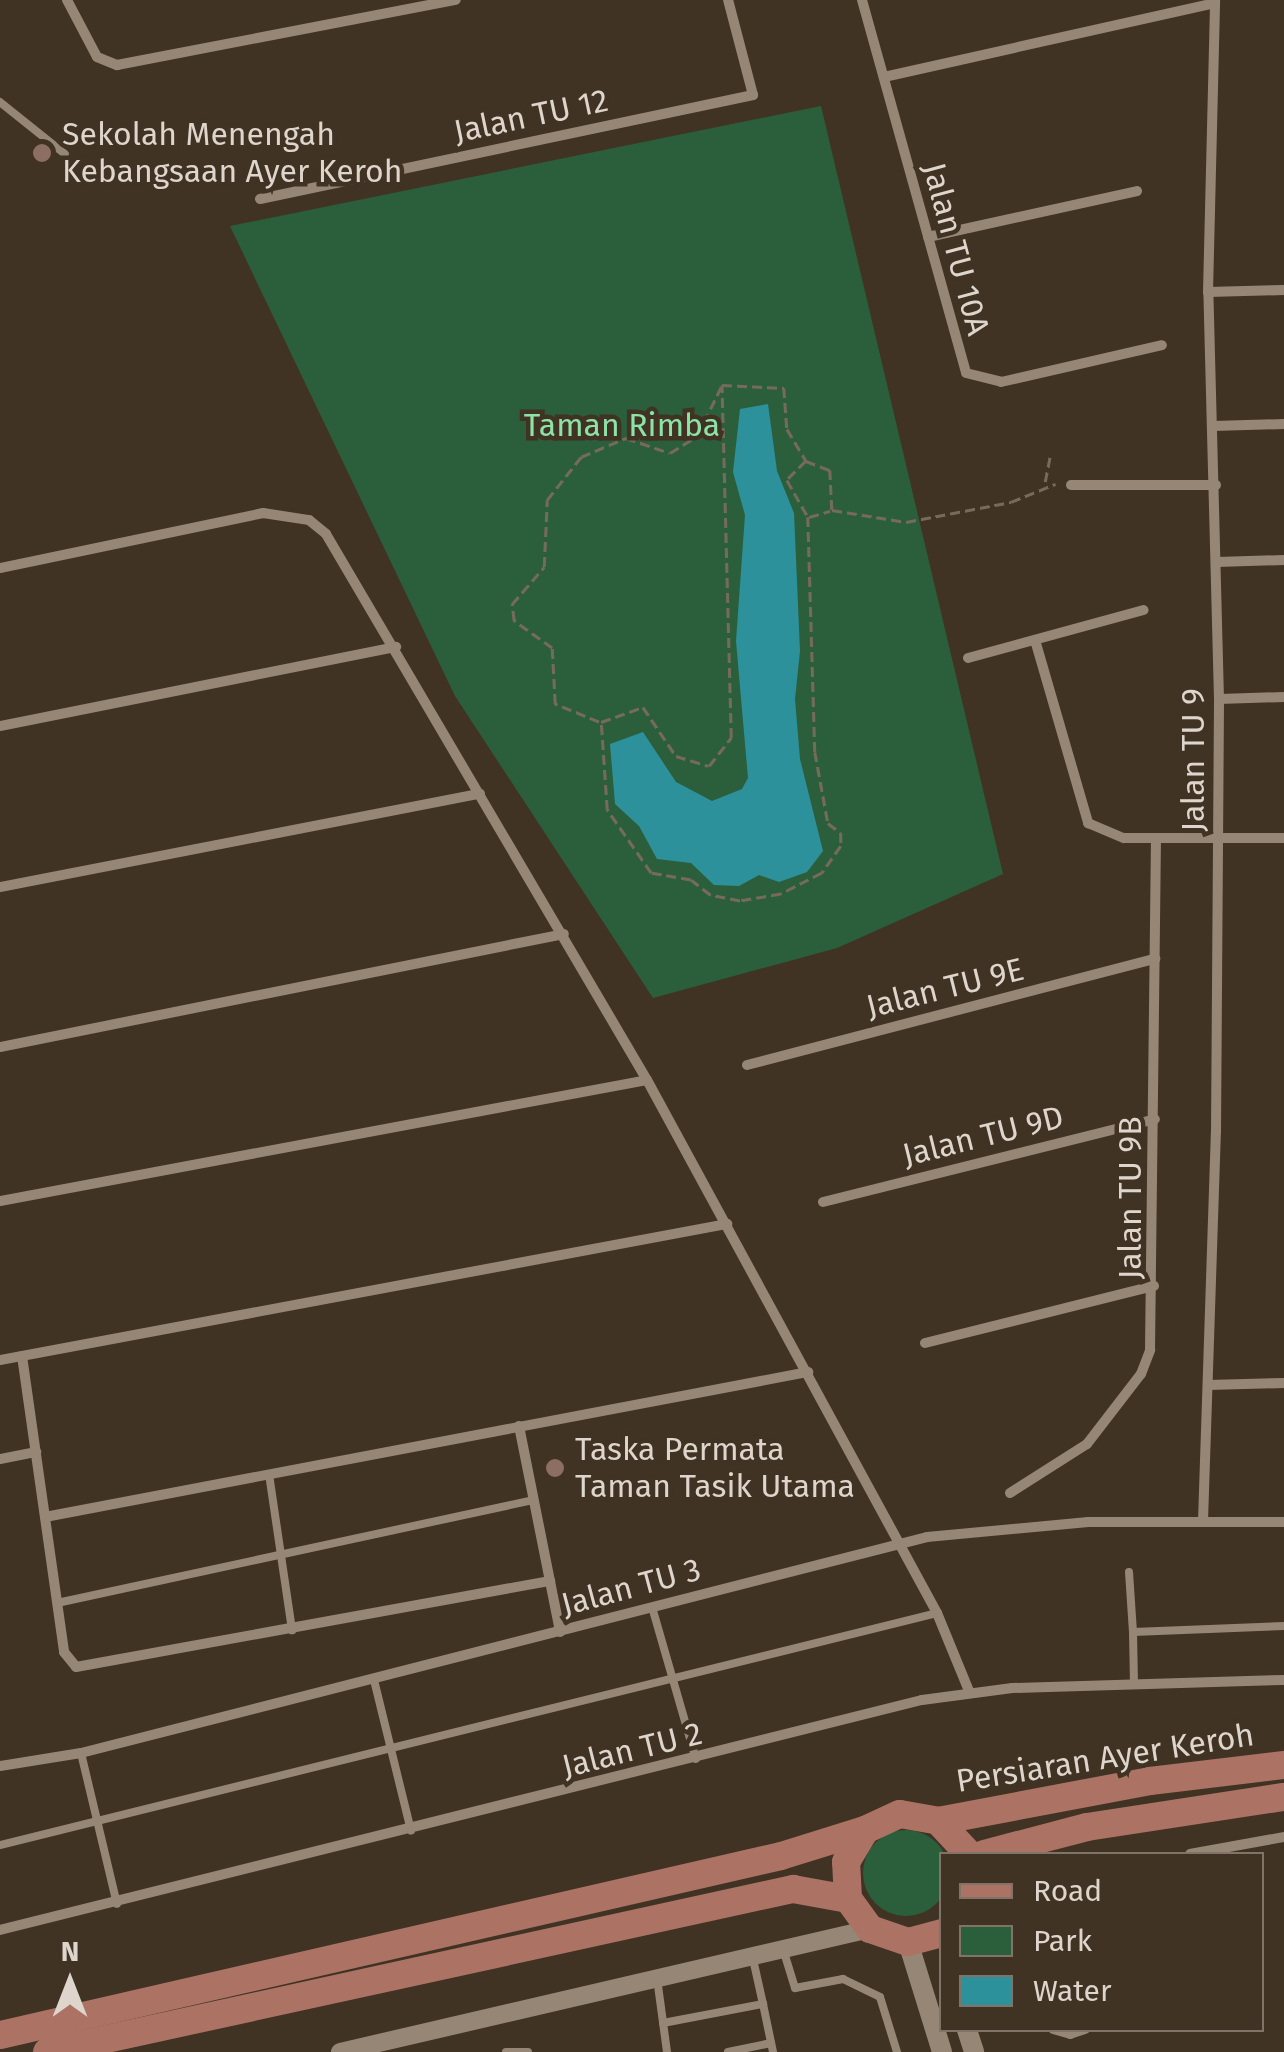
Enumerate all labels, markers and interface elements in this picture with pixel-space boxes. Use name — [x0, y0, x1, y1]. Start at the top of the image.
street label: Jalan TU 12 — [450, 81, 612, 151]
place label: Sekolah Menengah Kebangsaan Ayer Keroh — [62, 116, 403, 191]
marker: Sekolah Menengah Kebangsaan Ayer Keroh — [31, 142, 53, 164]
street label: Jalan TU 10A — [915, 159, 997, 339]
park label: Taman Rimba — [524, 406, 720, 444]
street label: Jalan TU 9 — [1174, 688, 1212, 832]
street label: Jalan TU 9E — [862, 950, 1028, 1026]
street label: Jalan TU 9D — [899, 1097, 1067, 1175]
street label: Jalan TU 9B — [1111, 1116, 1149, 1280]
place label: Taska Permata Taman Tasik Utama — [575, 1431, 855, 1506]
marker: Taska Permata Taman Tasik Utama — [544, 1457, 566, 1479]
street label: Jalan TU 3 — [557, 1550, 705, 1624]
street label: Jalan TU 2 — [558, 1714, 706, 1786]
street label: Persiaran Ayer Keroh — [953, 1715, 1257, 1801]
legend — [939, 1852, 1264, 2032]
text: Road — [1033, 1873, 1102, 1909]
text: Park — [1033, 1923, 1092, 1959]
north arrow — [20, 1932, 120, 2032]
text: N — [61, 1935, 79, 1968]
text: Water — [1033, 1973, 1112, 2009]

